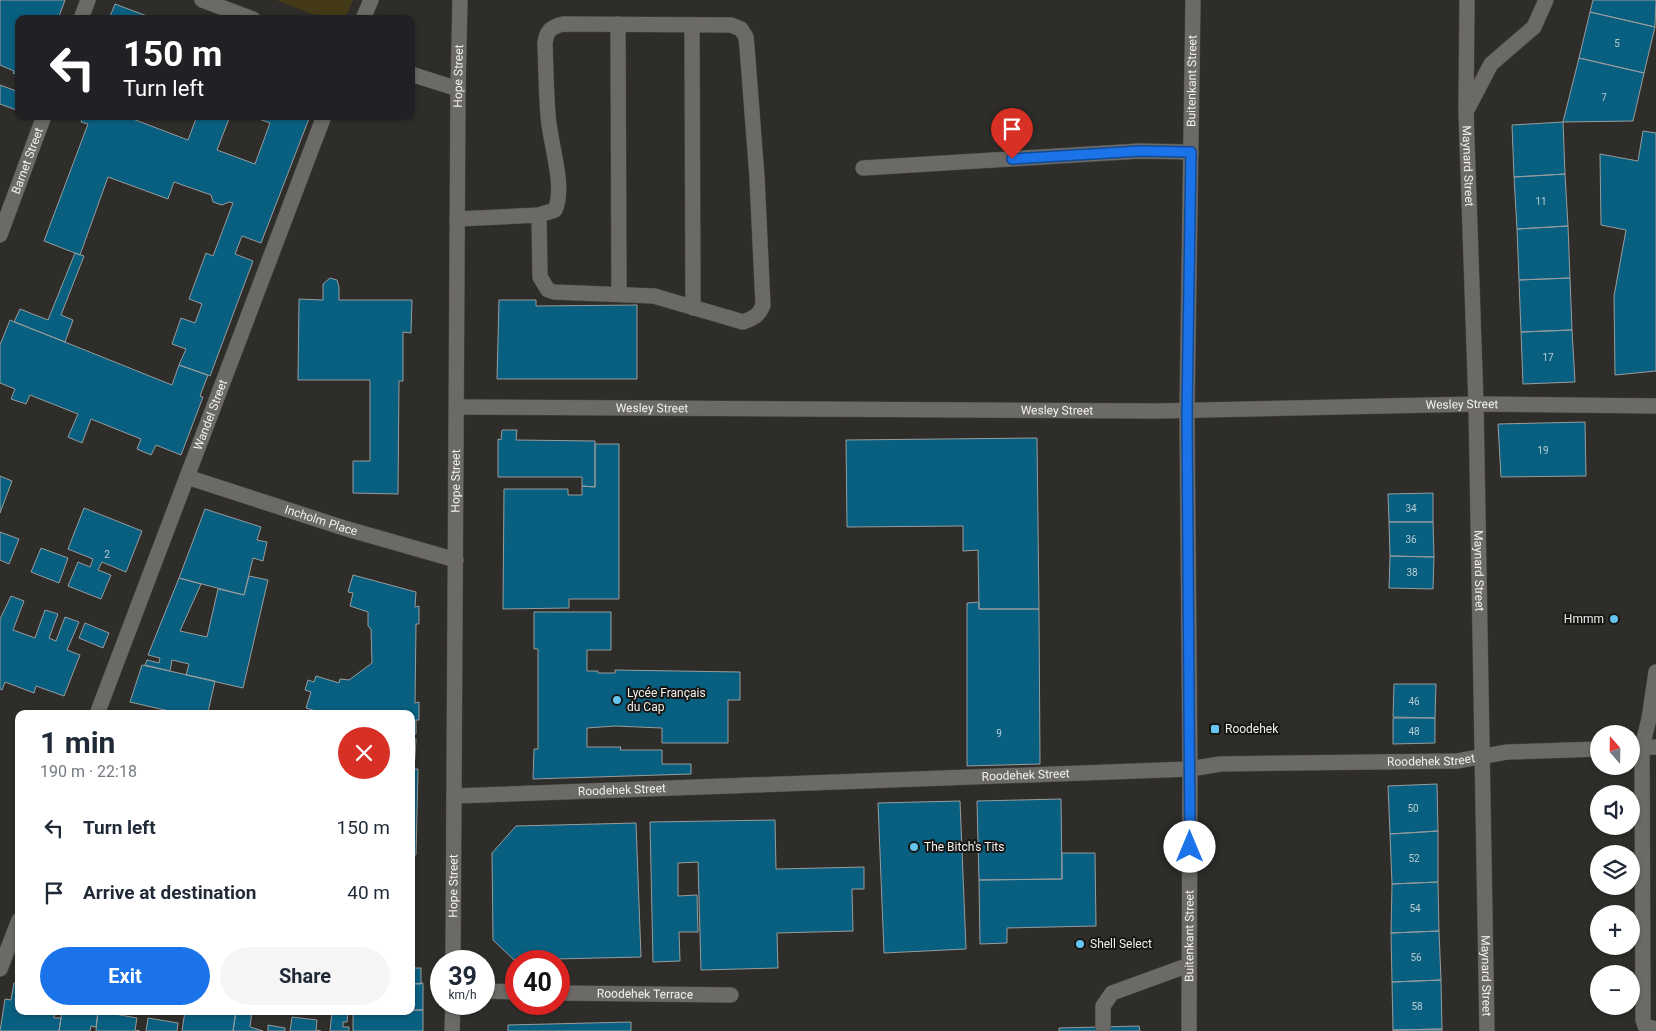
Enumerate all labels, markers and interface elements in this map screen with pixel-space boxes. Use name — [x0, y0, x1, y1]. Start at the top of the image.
text: 150 m — [123, 34, 222, 75]
icon: left — [40, 35, 105, 100]
street label: Buitenkant Street — [1184, 35, 1199, 127]
house number: 5 — [1614, 38, 1620, 49]
street label: Hope Street — [451, 44, 466, 108]
text: Turn left — [123, 76, 204, 101]
house number: 7 — [1601, 92, 1607, 103]
pin — [991, 108, 1033, 159]
icon: arrive — [998, 115, 1026, 143]
street label: Maynard Street — [1459, 125, 1476, 207]
street label: Barnet Street — [9, 126, 46, 196]
house number: 11 — [1535, 196, 1547, 207]
house number: 17 — [1542, 352, 1554, 363]
street label: Wandel Street — [191, 378, 230, 452]
street label: Wesley Street — [1425, 397, 1498, 412]
street label: Wesley Street — [616, 401, 688, 415]
street label: Wesley Street — [1021, 403, 1093, 418]
house number: 19 — [1537, 445, 1549, 456]
street label: Hope Street — [449, 449, 463, 513]
street label: Incholm Place — [283, 502, 359, 539]
house number: 34 — [1405, 503, 1417, 514]
street label: Maynard Street — [1471, 530, 1487, 612]
house number: 36 — [1405, 534, 1417, 545]
house number: 2 — [104, 549, 110, 560]
house number: 38 — [1406, 567, 1418, 578]
place label: Hmmm — [1564, 612, 1604, 626]
marker: Hmmm — [1608, 613, 1620, 625]
place label: Lycée Français du Cap — [627, 686, 706, 714]
marker: Lycée Français du Cap — [611, 694, 623, 706]
house number: 46 — [1408, 696, 1420, 707]
place label: Roodehek — [1225, 722, 1279, 736]
marker: Roodehek — [1209, 723, 1221, 735]
text: 1 min — [40, 725, 115, 760]
north arrow — [1590, 725, 1640, 775]
map controls — [1590, 725, 1640, 1015]
house number: 48 — [1408, 726, 1420, 737]
button: close — [338, 727, 390, 779]
house number: 9 — [996, 728, 1002, 739]
street label: Roodehek Street — [1387, 751, 1476, 769]
text: 190 m · 22:18 — [40, 762, 137, 781]
street label: Roodehek Street — [981, 766, 1070, 784]
street label: Roodehek Street — [578, 781, 666, 798]
button: sound — [1590, 785, 1640, 835]
house number: 50 — [1407, 803, 1419, 814]
icon: left — [40, 814, 68, 842]
text: Turn left — [83, 816, 156, 839]
text: 150 m — [337, 816, 390, 839]
position arrow — [1163, 820, 1215, 872]
place label: The Bitch's Tits — [924, 840, 1004, 854]
marker: The Bitch's Tits — [908, 841, 920, 853]
button: layers — [1590, 845, 1640, 895]
house number: 52 — [1408, 853, 1420, 864]
street label: Hope Street — [446, 854, 461, 918]
icon: arrive — [40, 879, 68, 907]
text: Arrive at destination — [83, 881, 256, 904]
text: 40 m — [347, 881, 390, 904]
street label: Buitenkant Street — [1182, 890, 1197, 982]
house number: 54 — [1409, 903, 1421, 914]
button: + — [1590, 905, 1640, 955]
street label: Maynard Street — [1478, 935, 1494, 1017]
place label: Shell Select — [1090, 937, 1152, 951]
marker: Shell Select — [1074, 938, 1086, 950]
button: Exit — [40, 947, 210, 1005]
button: Share — [220, 947, 390, 1005]
speed limit sign: 40 — [505, 950, 570, 1015]
house number: 56 — [1410, 952, 1422, 963]
text: 39 — [448, 962, 477, 991]
button: − — [1590, 965, 1640, 1015]
street label: Roodehek Terrace — [597, 986, 693, 1002]
text: km/h — [448, 988, 477, 1002]
house number: 58 — [1411, 1001, 1423, 1012]

